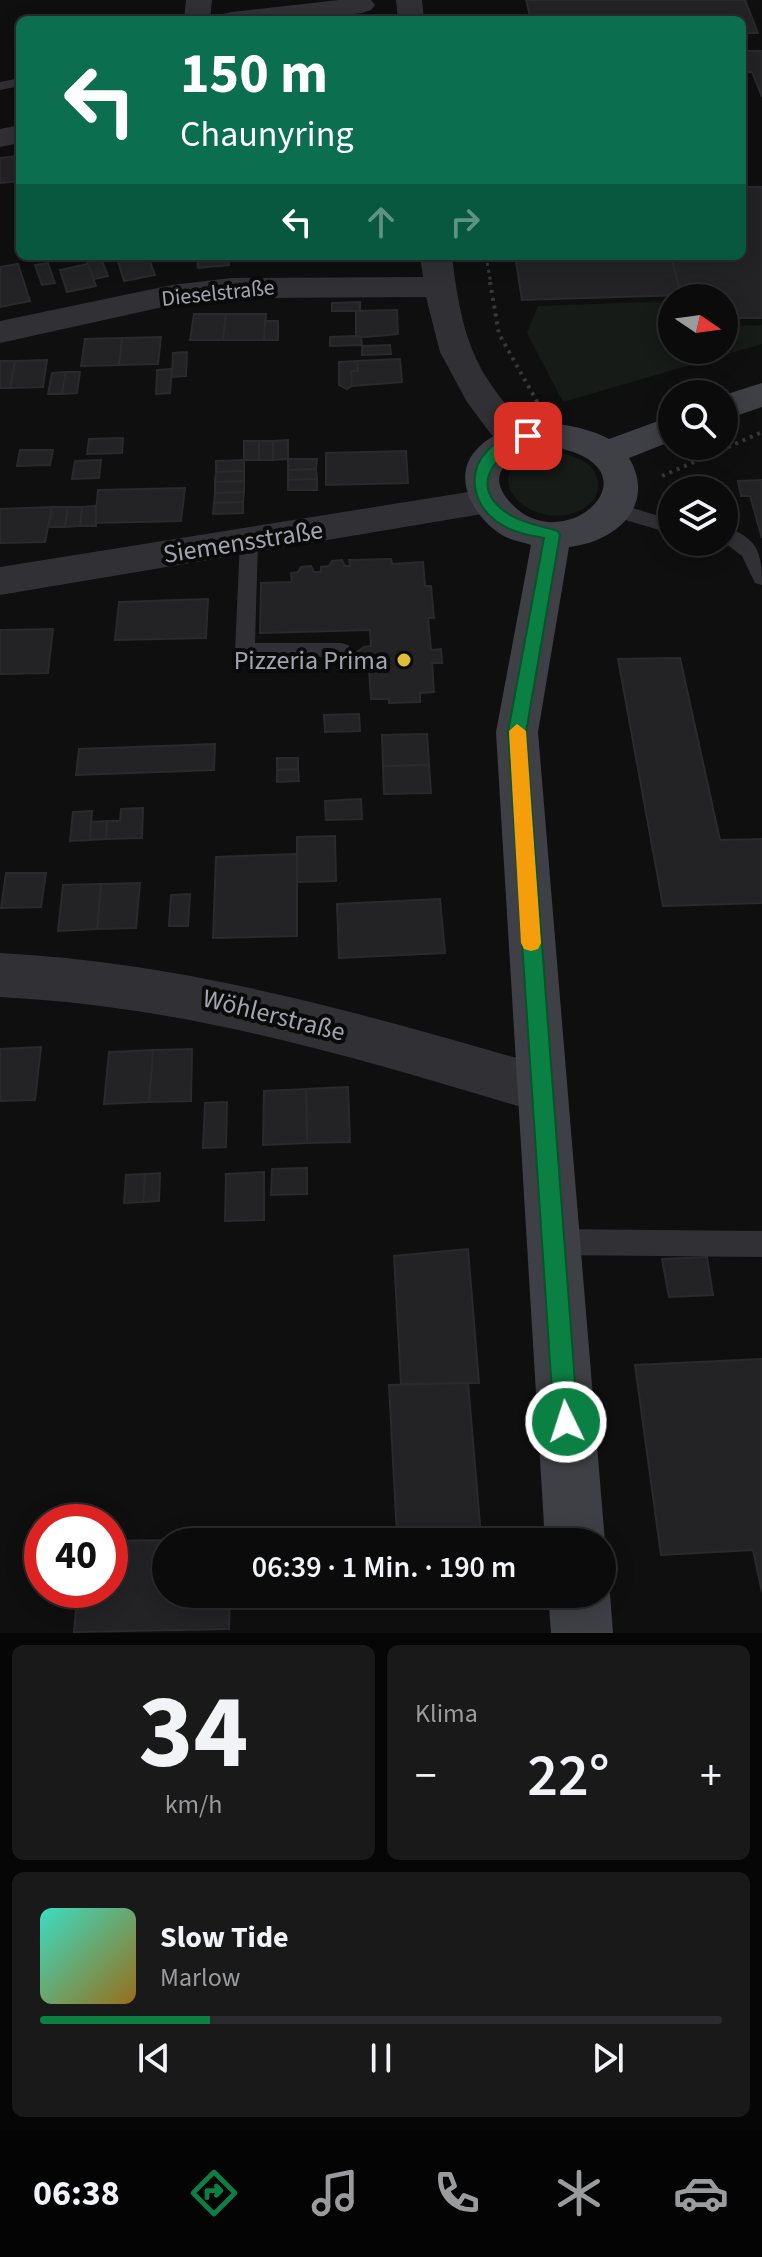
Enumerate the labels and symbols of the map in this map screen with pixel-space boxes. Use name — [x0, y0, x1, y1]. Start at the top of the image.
street label: Dieselstraße — [160, 271, 276, 315]
north arrow — [658, 284, 738, 364]
pin — [494, 402, 562, 470]
street label: Siemensstraße — [160, 511, 326, 573]
place label: Pizzeria Prima — [234, 642, 388, 679]
marker: Pizzeria Prima — [395, 651, 413, 669]
street label: Wöhlerstraße — [199, 979, 349, 1051]
position arrow — [524, 1380, 608, 1464]
speed limit sign: 40 — [24, 1504, 128, 1608]

